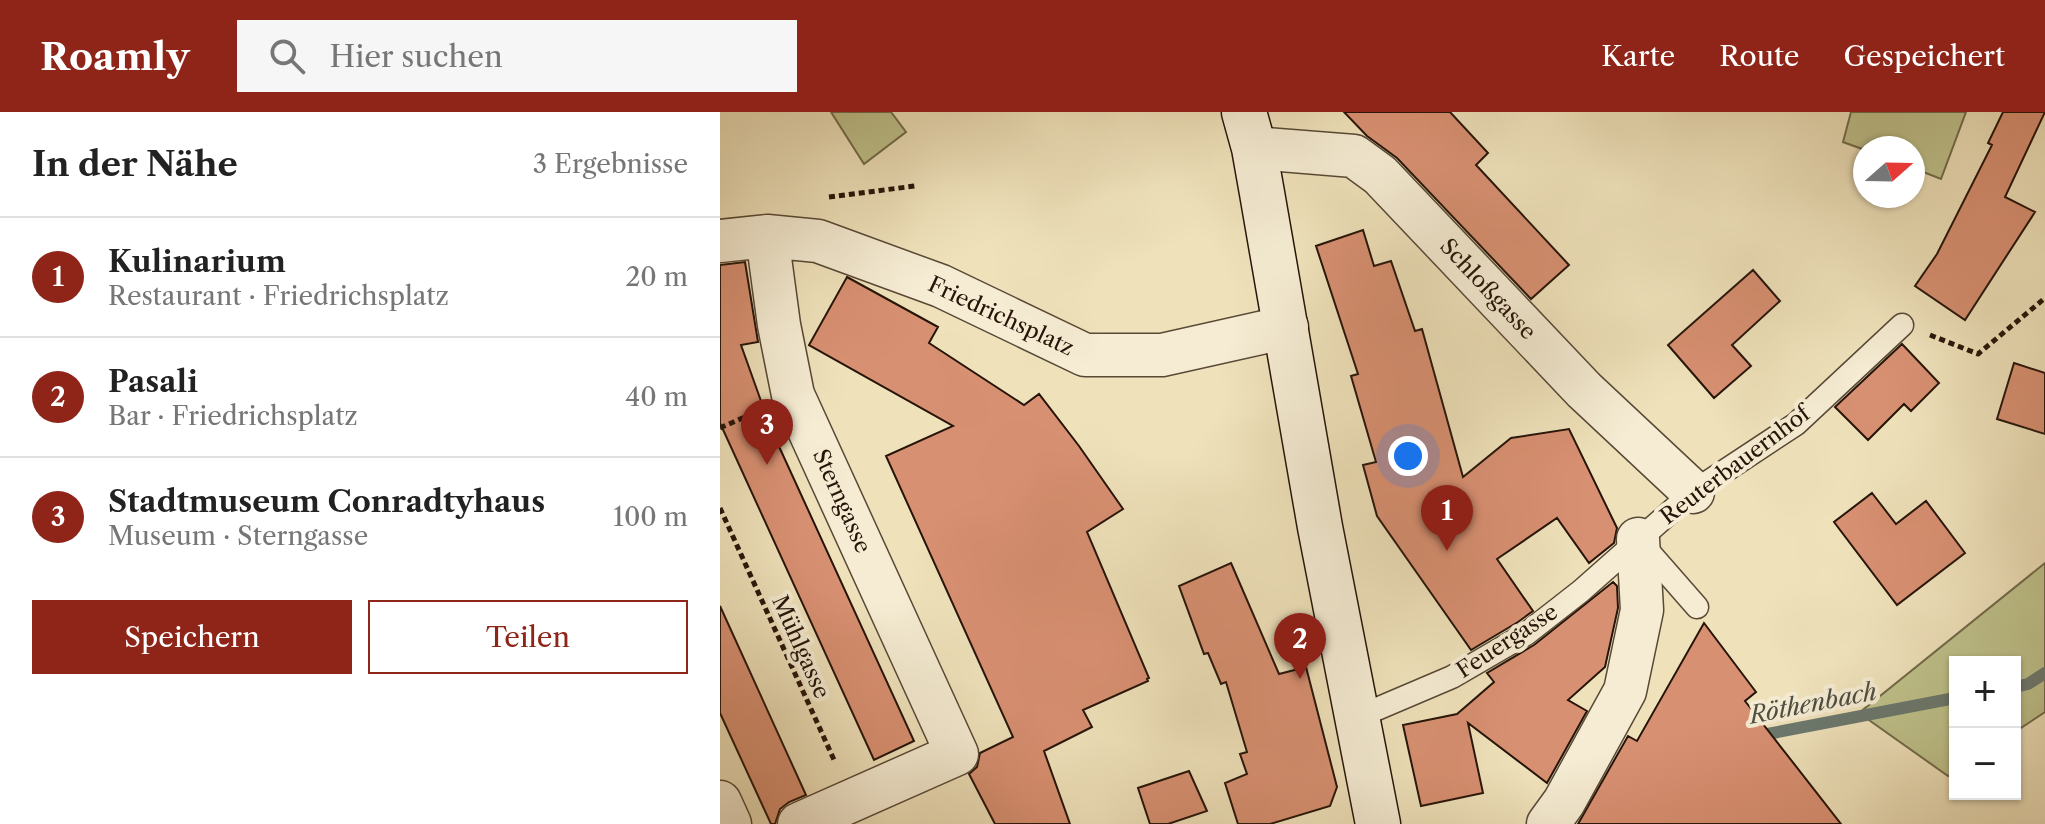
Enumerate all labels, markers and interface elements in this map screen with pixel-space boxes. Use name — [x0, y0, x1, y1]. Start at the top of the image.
search box — [237, 20, 797, 92]
text: Roamly — [40, 33, 189, 80]
icon: search — [265, 34, 309, 78]
text: Hier suchen — [329, 38, 503, 75]
text: Karte — [1601, 39, 1675, 73]
text: Route — [1719, 39, 1800, 73]
text: Gespeichert — [1844, 39, 2005, 73]
north arrow — [1853, 136, 1925, 208]
text: In der Nähe — [32, 143, 238, 185]
text: 3 Ergebnisse — [533, 148, 688, 180]
street label: Schloßgasse — [1434, 233, 1542, 345]
text: Kulinarium — [108, 243, 286, 280]
text: 1 — [52, 261, 64, 293]
text: 20 m — [625, 261, 688, 293]
street label: Friedrichsplatz — [924, 270, 1078, 362]
text: Restaurant · Friedrichsplatz — [108, 280, 449, 312]
text: Pasali — [108, 363, 198, 400]
text: 2 — [50, 381, 66, 413]
text: 40 m — [625, 381, 688, 413]
street label: Reuterbauernhof — [1655, 398, 1818, 530]
pin: 3 — [741, 399, 793, 465]
text: Bar · Friedrichsplatz — [108, 400, 358, 432]
your location — [1388, 436, 1428, 476]
street label: Sterngasse — [807, 445, 877, 557]
text: Stadtmuseum Conradtyhaus — [108, 483, 545, 520]
pin: 1 — [1421, 485, 1473, 551]
text: 3 — [51, 501, 65, 533]
text: 100 m — [613, 501, 688, 533]
text: Museum · Sterngasse — [108, 520, 368, 552]
street label: Mühlgasse — [766, 591, 836, 703]
street label: Feuergasse — [1451, 598, 1563, 684]
button: Speichern — [32, 600, 352, 674]
button: Teilen — [368, 600, 688, 674]
pin: 2 — [1274, 613, 1326, 679]
map controls — [1949, 656, 2021, 800]
button: + — [1949, 656, 2021, 728]
water label: Röthenbach — [1745, 676, 1879, 730]
button: − — [1949, 728, 2021, 800]

